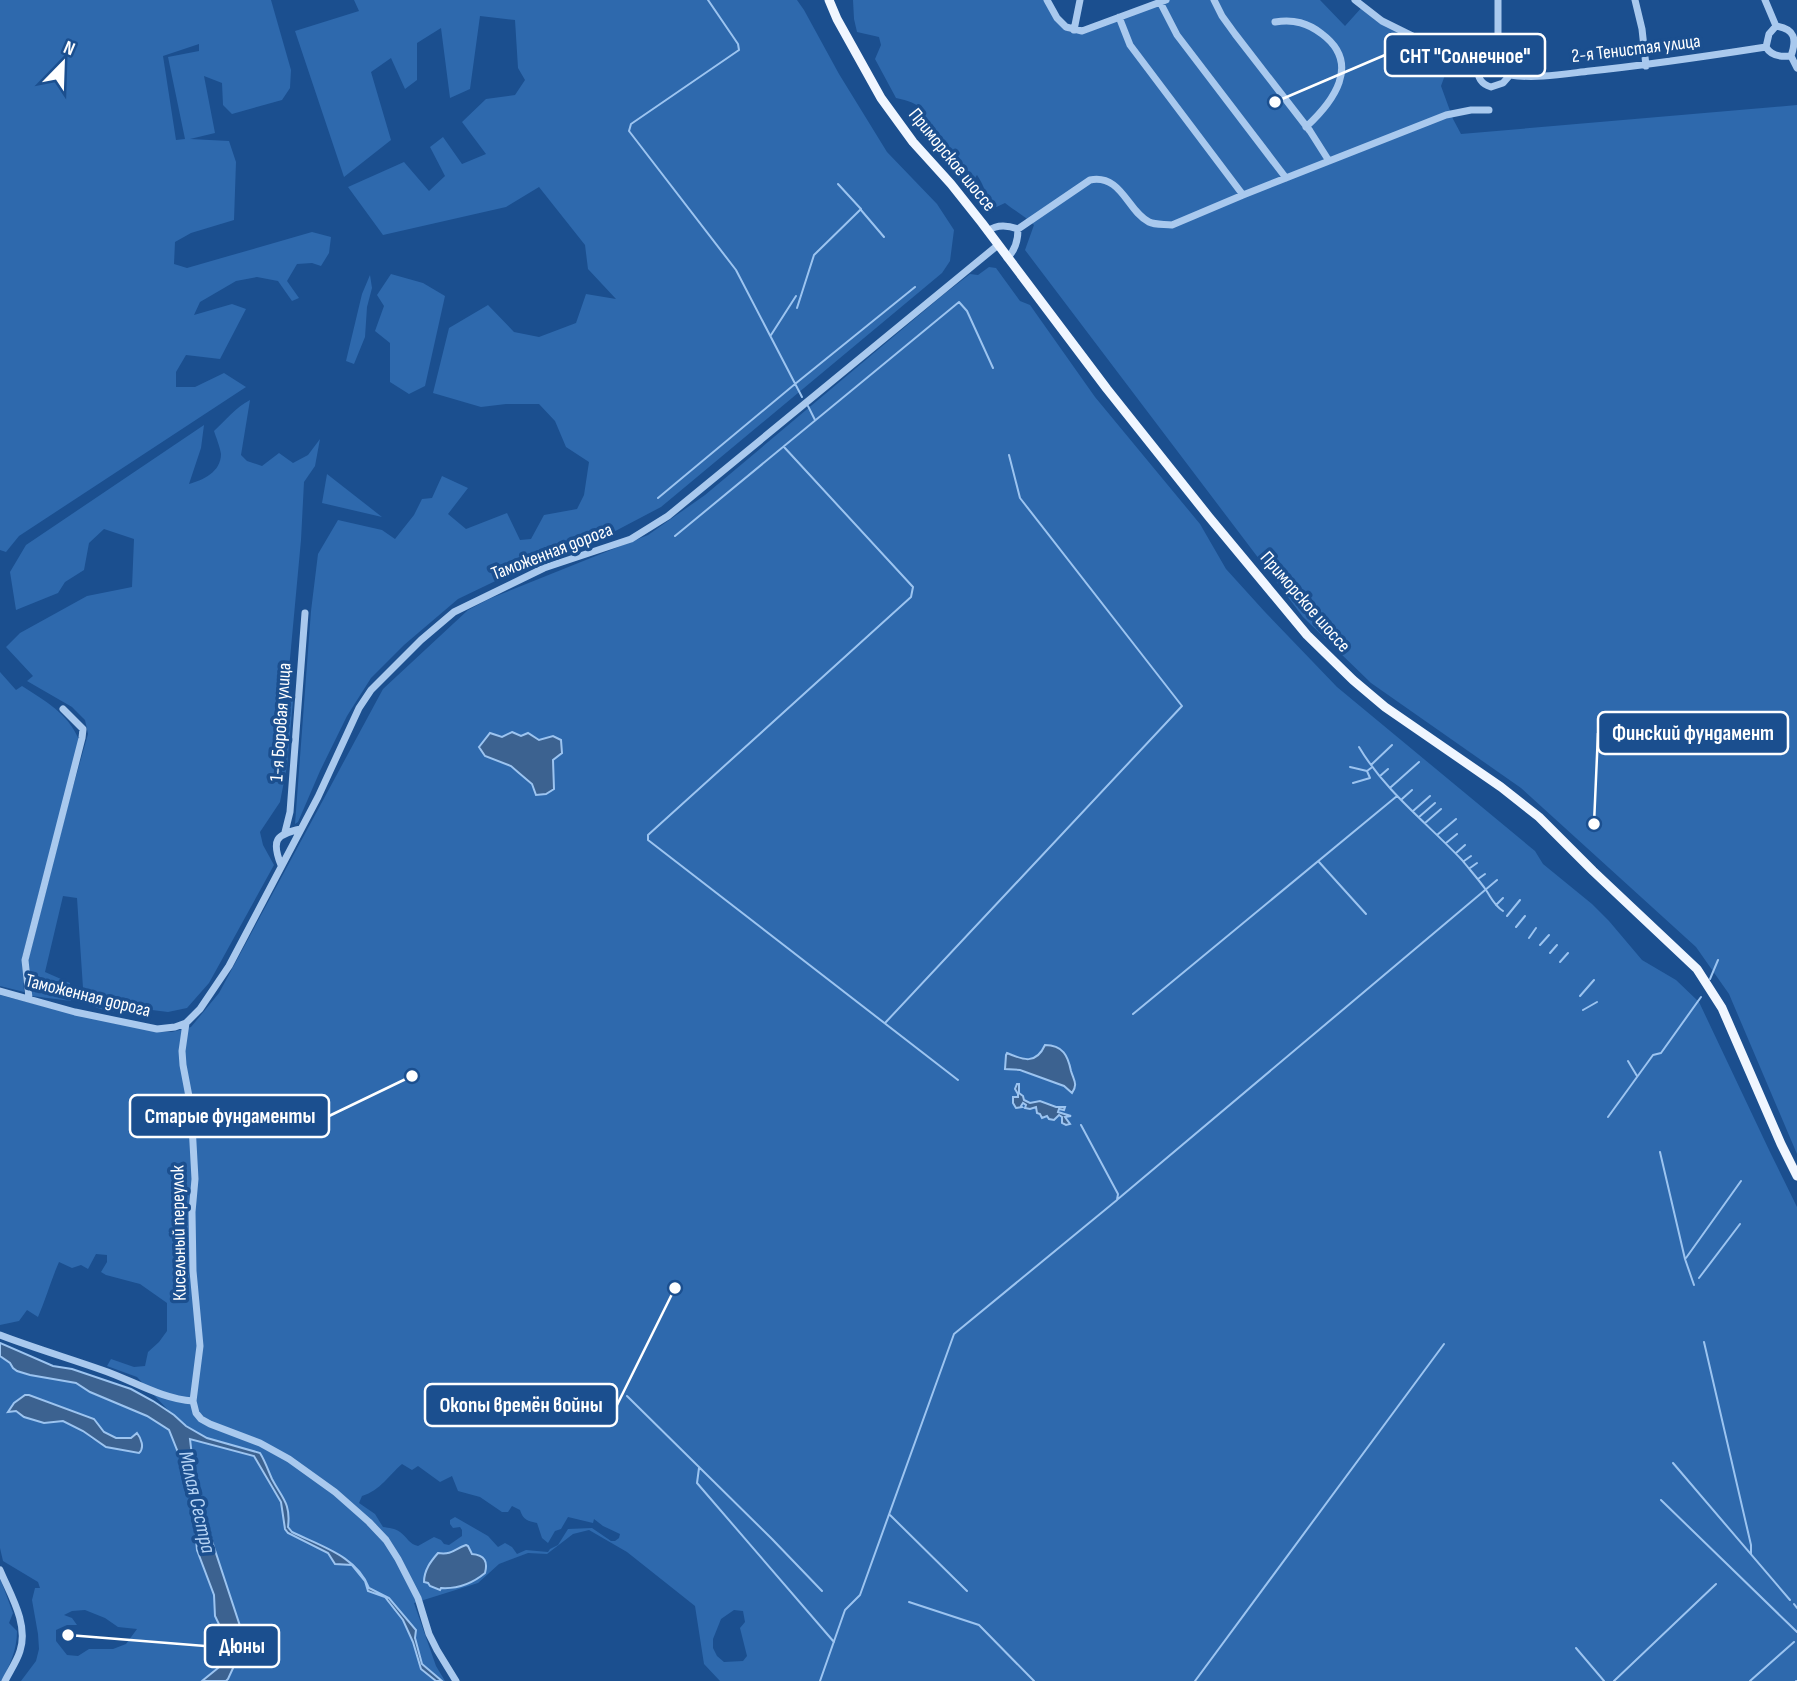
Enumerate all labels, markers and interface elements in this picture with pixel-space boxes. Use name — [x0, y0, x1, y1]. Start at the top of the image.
north arrow — [28, 28, 98, 98]
street label: 2-я Тенистая улица — [1570, 30, 1702, 68]
callout: СНТ "Солнечное" — [1385, 34, 1545, 76]
text: N — [60, 36, 78, 61]
text: СНТ "Солнечное" — [1399, 44, 1531, 69]
street label: Приморское шоссе — [903, 104, 1001, 216]
street label: Таможенная дорога — [488, 518, 616, 586]
street label: Приморское шоссе — [1255, 547, 1355, 657]
street label: 1-я Боровая улица — [265, 662, 297, 782]
callout: Финский фундамент — [1598, 712, 1788, 754]
text: Финский фундамент — [1612, 721, 1774, 746]
street label: Таможенная дорога — [23, 969, 153, 1023]
callout: Старые фундаменты — [130, 1095, 329, 1137]
text: Старые фундаменты — [145, 1104, 315, 1129]
street label: Кисельный переулок — [166, 1164, 192, 1301]
callout: Окопы времён войны — [425, 1384, 617, 1426]
text: Окопы времён войны — [439, 1393, 603, 1418]
water label: Малая Сестра — [173, 1448, 221, 1556]
callout: Дюны — [205, 1625, 279, 1667]
text: Дюны — [219, 1634, 265, 1659]

